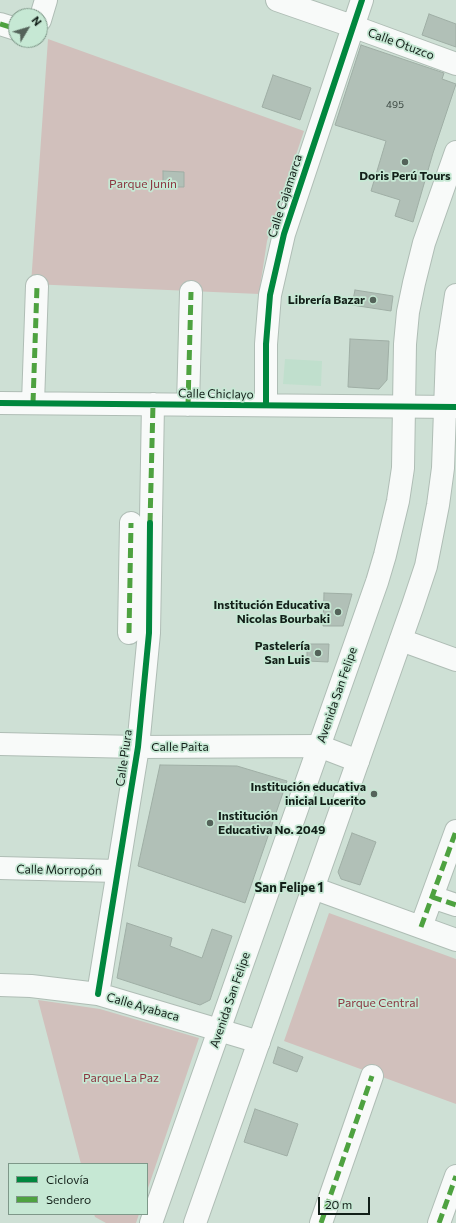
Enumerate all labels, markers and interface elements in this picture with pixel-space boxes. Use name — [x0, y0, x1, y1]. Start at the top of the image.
north arrow — [8, 8, 48, 48]
text: N — [29, 14, 45, 28]
street label: Calle Otuzco — [366, 25, 436, 63]
house number: 495 — [386, 99, 404, 111]
street label: Calle Cajamarca — [265, 153, 305, 239]
marker: Doris Perú Tours — [400, 157, 410, 167]
place label: Doris Perú Tours — [359, 169, 451, 183]
park label: Parque Junín — [109, 177, 177, 191]
place label: Librería Bazar — [288, 293, 365, 307]
marker: Librería Bazar — [368, 295, 378, 305]
street label: Calle Chiclayo — [178, 386, 254, 402]
place label: Institución Educativa Nicolas Bourbaki — [214, 598, 330, 626]
marker: Institución Educativa Nicolas Bourbaki — [333, 607, 343, 617]
place label: Pastelería San Luis — [255, 639, 310, 667]
street label: Avenida San Felipe — [314, 645, 360, 745]
marker: Pastelería San Luis — [313, 648, 323, 658]
street label: Calle Piura — [113, 729, 135, 787]
street label: Calle Paita — [151, 740, 209, 754]
place label: Institución educativa inicial Lucerito — [250, 780, 366, 808]
marker: Institución educativa inicial Lucerito — [369, 789, 379, 799]
place label: Institución Educativa No. 2049 — [218, 809, 326, 837]
marker: Institución Educativa No. 2049 — [205, 818, 215, 828]
street label: Calle Morropón — [16, 862, 102, 878]
district label: San Felipe 1 — [255, 880, 323, 896]
street label: Avenida San Felipe — [207, 950, 253, 1050]
street label: Calle Ayabaca — [105, 990, 181, 1024]
park label: Parque Central — [337, 996, 419, 1010]
park label: Parque La Paz — [83, 1071, 159, 1085]
legend — [8, 1163, 148, 1215]
text: Ciclovía — [46, 1172, 89, 1186]
scale bar — [320, 1189, 372, 1215]
text: Sendero — [46, 1192, 91, 1206]
text: 20 m — [325, 1197, 352, 1211]

